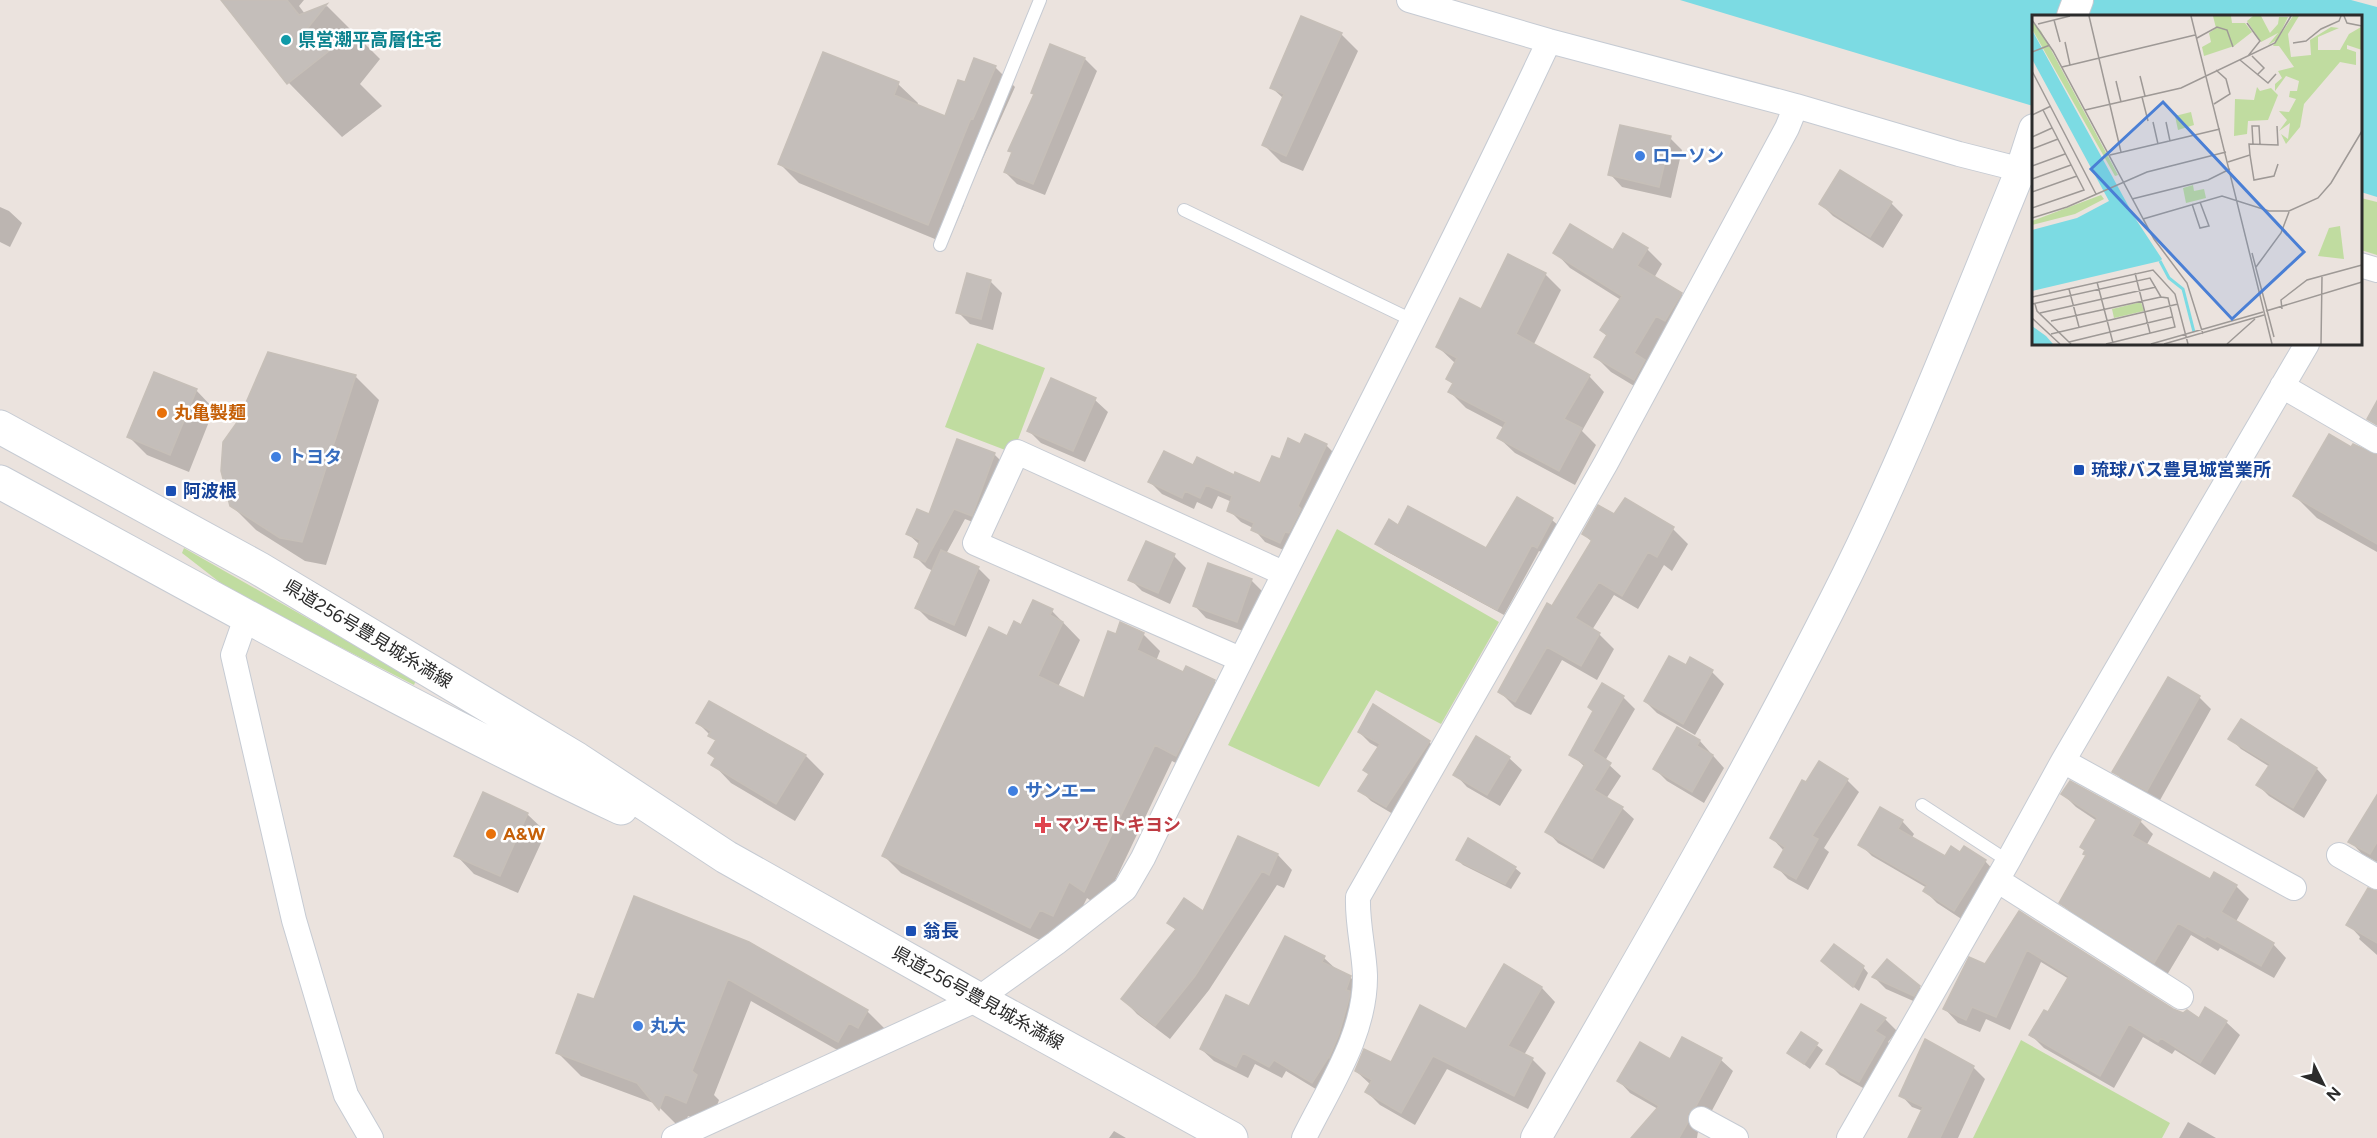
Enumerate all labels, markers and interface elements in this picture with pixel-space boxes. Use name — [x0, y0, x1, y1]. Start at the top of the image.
inset map — [2032, 15, 2362, 345]
place label: 県営潮平高層住宅 — [298, 29, 442, 51]
marker: 県営潮平高層住宅 — [279, 33, 293, 47]
place label: ローソン — [1652, 145, 1724, 167]
marker: ローソン — [1633, 149, 1647, 163]
place label: 丸亀製麺 — [174, 402, 246, 424]
marker: 丸亀製麺 — [155, 406, 169, 420]
place label: トヨタ — [288, 446, 342, 468]
marker: トヨタ — [269, 450, 283, 464]
place label: 琉球バス豊見城営業所 — [2091, 459, 2271, 481]
marker: 琉球バス豊見城営業所 — [2072, 463, 2086, 477]
place label: 阿波根 — [183, 480, 237, 502]
marker: 阿波根 — [164, 484, 178, 498]
street label: 県道256号豊見城糸満線 — [280, 575, 456, 693]
place label: サンエー — [1025, 780, 1097, 802]
marker: サンエー — [1006, 784, 1020, 798]
place label: マツモトキヨシ — [1055, 814, 1181, 836]
marker: マツモトキヨシ — [1036, 818, 1050, 832]
place label: A&W — [503, 823, 545, 845]
marker: A&W — [484, 827, 498, 841]
place label: 翁長 — [923, 920, 959, 942]
marker: 翁長 — [904, 924, 918, 938]
street label: 県道256号豊見城糸満線 — [888, 942, 1068, 1054]
place label: 丸大 — [650, 1015, 686, 1037]
marker: 丸大 — [631, 1019, 645, 1033]
north arrow — [2293, 1054, 2353, 1114]
text: N — [2322, 1083, 2345, 1105]

